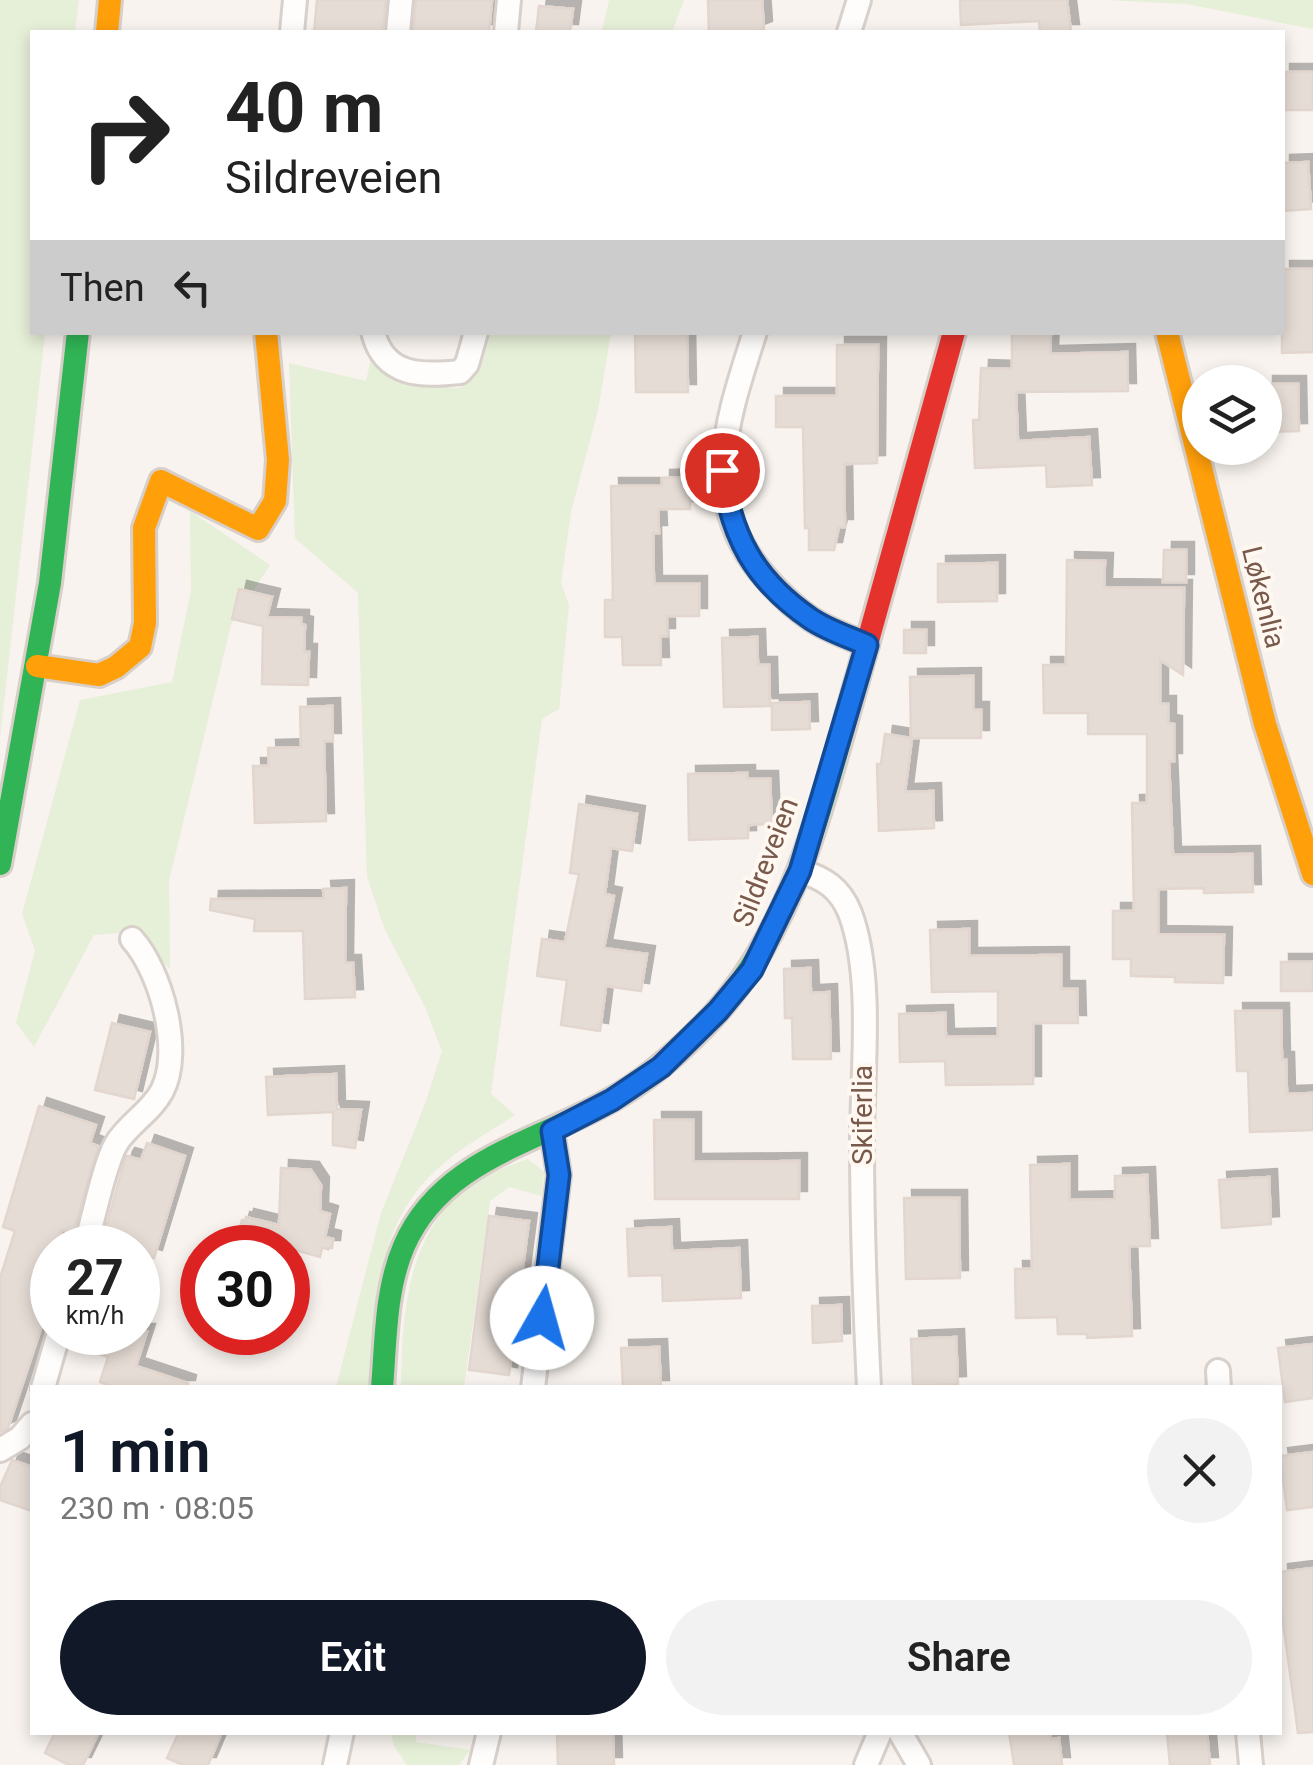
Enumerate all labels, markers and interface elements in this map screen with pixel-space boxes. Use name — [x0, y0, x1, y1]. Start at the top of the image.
text: 40 m — [225, 67, 383, 149]
icon: right — [60, 70, 190, 200]
text: Sildreveien — [225, 151, 442, 204]
icon: left — [165, 260, 220, 315]
text: Then — [60, 266, 145, 310]
map controls — [1182, 365, 1282, 465]
button: layers — [1182, 365, 1282, 465]
pin — [680, 428, 765, 513]
icon: arrive — [695, 443, 750, 498]
street label: Løkenlia — [1235, 543, 1292, 652]
street label: Sildreveien — [726, 793, 805, 931]
street label: Skiferlia — [846, 1065, 879, 1165]
speed limit sign: 30 — [180, 1225, 310, 1355]
text: 27 — [66, 1249, 124, 1307]
position arrow — [490, 1266, 594, 1370]
text: km/h — [66, 1301, 124, 1330]
text: 1 min — [60, 1416, 210, 1487]
button: close — [1147, 1418, 1252, 1523]
text: 230 m · 08:05 — [60, 1489, 254, 1527]
button: Exit — [60, 1600, 646, 1715]
button: Share — [666, 1600, 1252, 1715]

